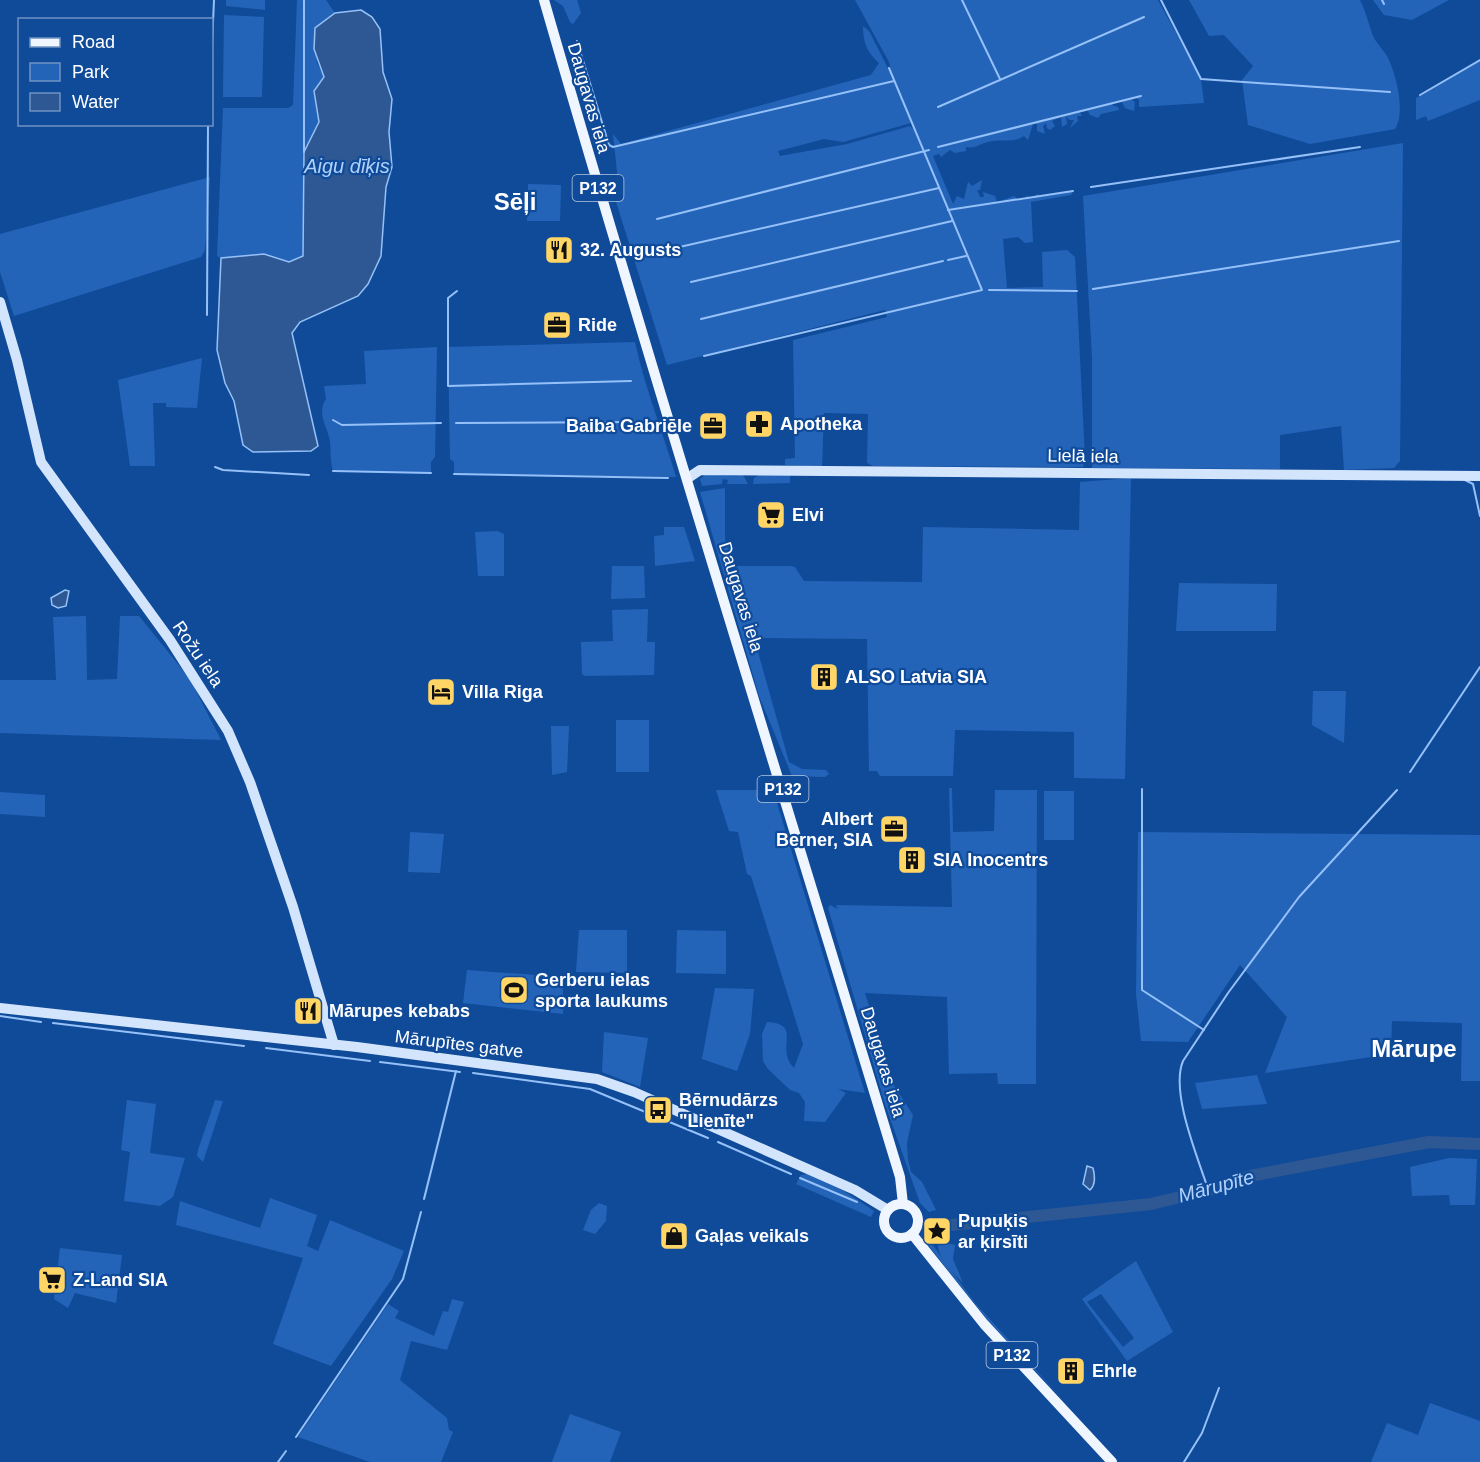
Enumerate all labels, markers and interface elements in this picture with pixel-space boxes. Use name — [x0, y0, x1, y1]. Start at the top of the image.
legend — [18, 18, 213, 126]
text: Road — [72, 32, 115, 52]
street label: Daugavas iela — [564, 40, 615, 157]
text: Park — [72, 62, 110, 82]
text: Water — [72, 92, 119, 112]
water label: Aigu dīķis — [303, 155, 390, 177]
road number: P132 — [572, 175, 624, 201]
district label: Sēļi — [494, 188, 536, 215]
restaurant icon: 32. Augusts — [543, 234, 575, 266]
place label: 32. Augusts — [580, 240, 681, 260]
office icon: Ride — [541, 309, 573, 341]
place label: Ride — [578, 315, 617, 335]
pharmacy icon: Apotheka — [743, 408, 775, 440]
office icon: Baiba Gabriēle — [697, 410, 729, 442]
place label: Apotheka — [780, 414, 863, 434]
place label: Baiba Gabriēle — [566, 416, 692, 436]
street label: Lielā iela — [1047, 445, 1120, 467]
supermarket icon: Elvi — [755, 499, 787, 531]
place label: Elvi — [792, 505, 824, 525]
street label: Daugavas iela — [715, 540, 768, 655]
street label: Rožu iela — [169, 617, 228, 692]
building icon: ALSO Latvia SIA — [808, 661, 840, 693]
place label: ALSO Latvia SIA — [845, 667, 987, 687]
hotel icon: Villa Riga — [425, 676, 457, 708]
place label: Villa Riga — [462, 682, 544, 702]
road number: P132 — [758, 776, 808, 802]
place label: Albert Berner, SIA — [776, 809, 873, 850]
office icon: Albert Berner, SIA — [878, 813, 910, 845]
building icon: SIA Inocentrs — [896, 844, 928, 876]
place label: SIA Inocentrs — [933, 850, 1048, 870]
place label: Gerberu ielas sporta laukums — [535, 970, 668, 1011]
sports icon: Gerberu ielas sporta laukums — [498, 974, 530, 1006]
restaurant icon: Mārupes kebabs — [292, 995, 324, 1027]
place label: Mārupes kebabs — [329, 1001, 470, 1021]
street label: Daugavas iela — [857, 1005, 910, 1120]
street label: Mārupītes gatve — [394, 1026, 524, 1062]
district label: Mārupe — [1371, 1035, 1457, 1062]
place label: Bērnudārzs "Lienīte" — [679, 1090, 778, 1131]
bus stop icon: Bērnudārzs "Lienīte" — [642, 1094, 674, 1126]
water label: Mārupīte — [1176, 1165, 1256, 1207]
place label: Pupuķis ar ķirsīti — [958, 1211, 1028, 1252]
place icon: Pupuķis ar ķirsīti — [921, 1215, 953, 1247]
shop icon: Gaļas veikals — [658, 1220, 690, 1252]
place label: Gaļas veikals — [695, 1226, 809, 1246]
supermarket icon: Z-Land SIA — [36, 1264, 68, 1296]
place label: Z-Land SIA — [73, 1270, 168, 1290]
road number: P132 — [986, 1342, 1038, 1368]
building icon: Ehrle — [1055, 1355, 1087, 1387]
place label: Ehrle — [1092, 1361, 1137, 1381]

